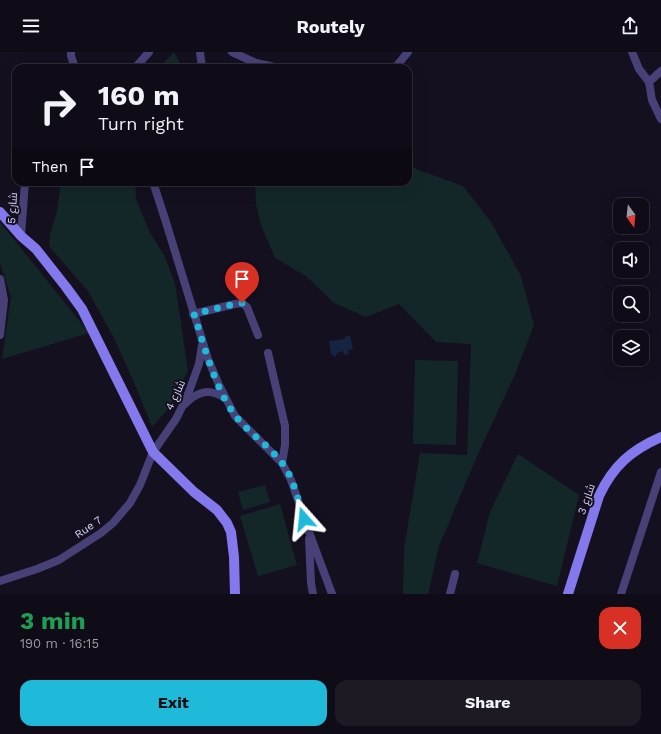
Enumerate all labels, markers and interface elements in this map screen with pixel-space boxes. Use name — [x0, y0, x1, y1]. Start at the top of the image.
icon: menu — [20, 15, 42, 37]
icon: share — [619, 15, 641, 37]
text: Routely — [296, 16, 365, 37]
text: 160 m — [98, 79, 180, 112]
icon: right — [32, 80, 84, 132]
text: Turn right — [98, 113, 184, 134]
icon: arrive — [76, 156, 98, 178]
text: Then — [32, 158, 68, 176]
street label: شارع 5 — [5, 192, 21, 224]
north arrow — [613, 198, 649, 234]
map controls — [613, 198, 649, 366]
button: sound — [613, 242, 649, 278]
pin — [225, 262, 259, 303]
icon: arrive — [231, 268, 253, 290]
button: search — [613, 286, 649, 322]
button: layers — [613, 330, 649, 366]
street label: شارع 4 — [163, 378, 189, 413]
street label: شارع 3 — [575, 482, 599, 517]
position arrow — [283, 498, 325, 540]
street label: Rue 7 — [72, 514, 104, 541]
text: 3 min — [20, 607, 86, 635]
button: close — [599, 607, 641, 649]
text: 190 m · 16:15 — [20, 636, 99, 651]
button: Exit — [20, 680, 327, 726]
button: Share — [335, 680, 641, 726]

